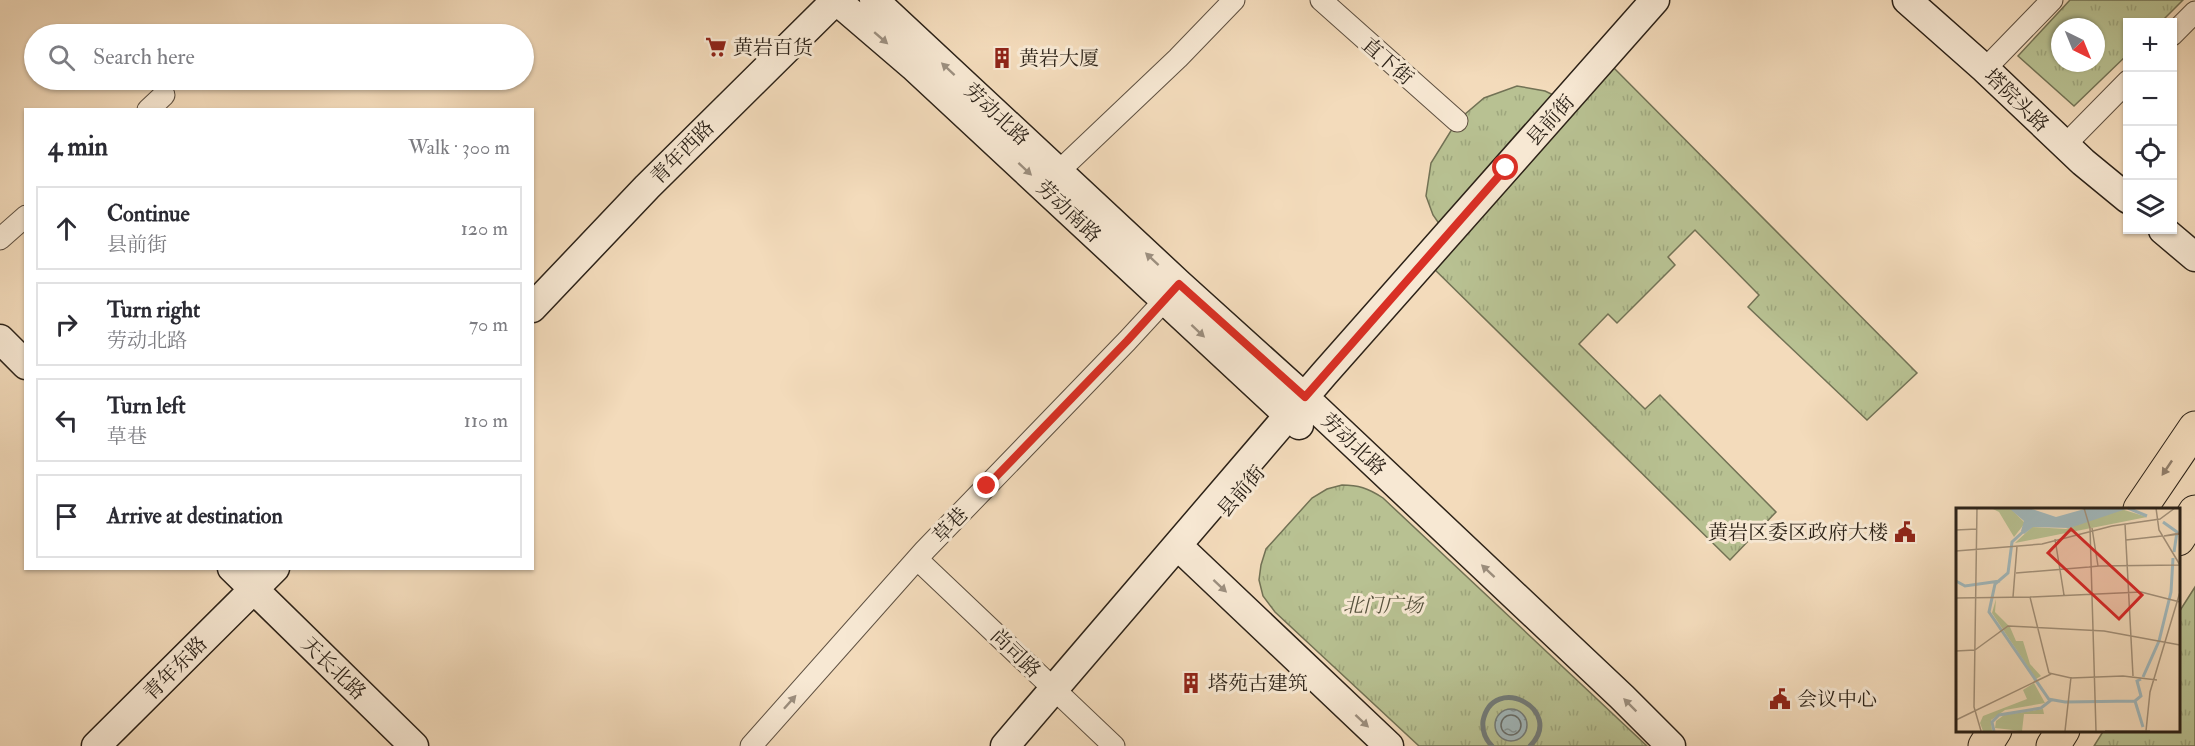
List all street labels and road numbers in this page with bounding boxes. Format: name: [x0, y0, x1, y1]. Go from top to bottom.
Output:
street label: 直下街: [1357, 32, 1419, 90]
street label: 塔院头路: [1979, 64, 2054, 137]
street label: 劳动北路: [959, 78, 1034, 151]
street label: 县前街: [1521, 90, 1580, 151]
street label: 青年西路: [645, 115, 719, 189]
street label: 劳动南路: [1031, 175, 1106, 248]
street label: 劳动北路: [1316, 408, 1391, 481]
street label: 县前街: [1212, 460, 1270, 522]
street label: 草巷: [927, 502, 973, 548]
street label: 尚司路: [985, 624, 1046, 683]
street label: 青年东路: [138, 631, 212, 705]
street label: 天长北路: [296, 632, 371, 705]

